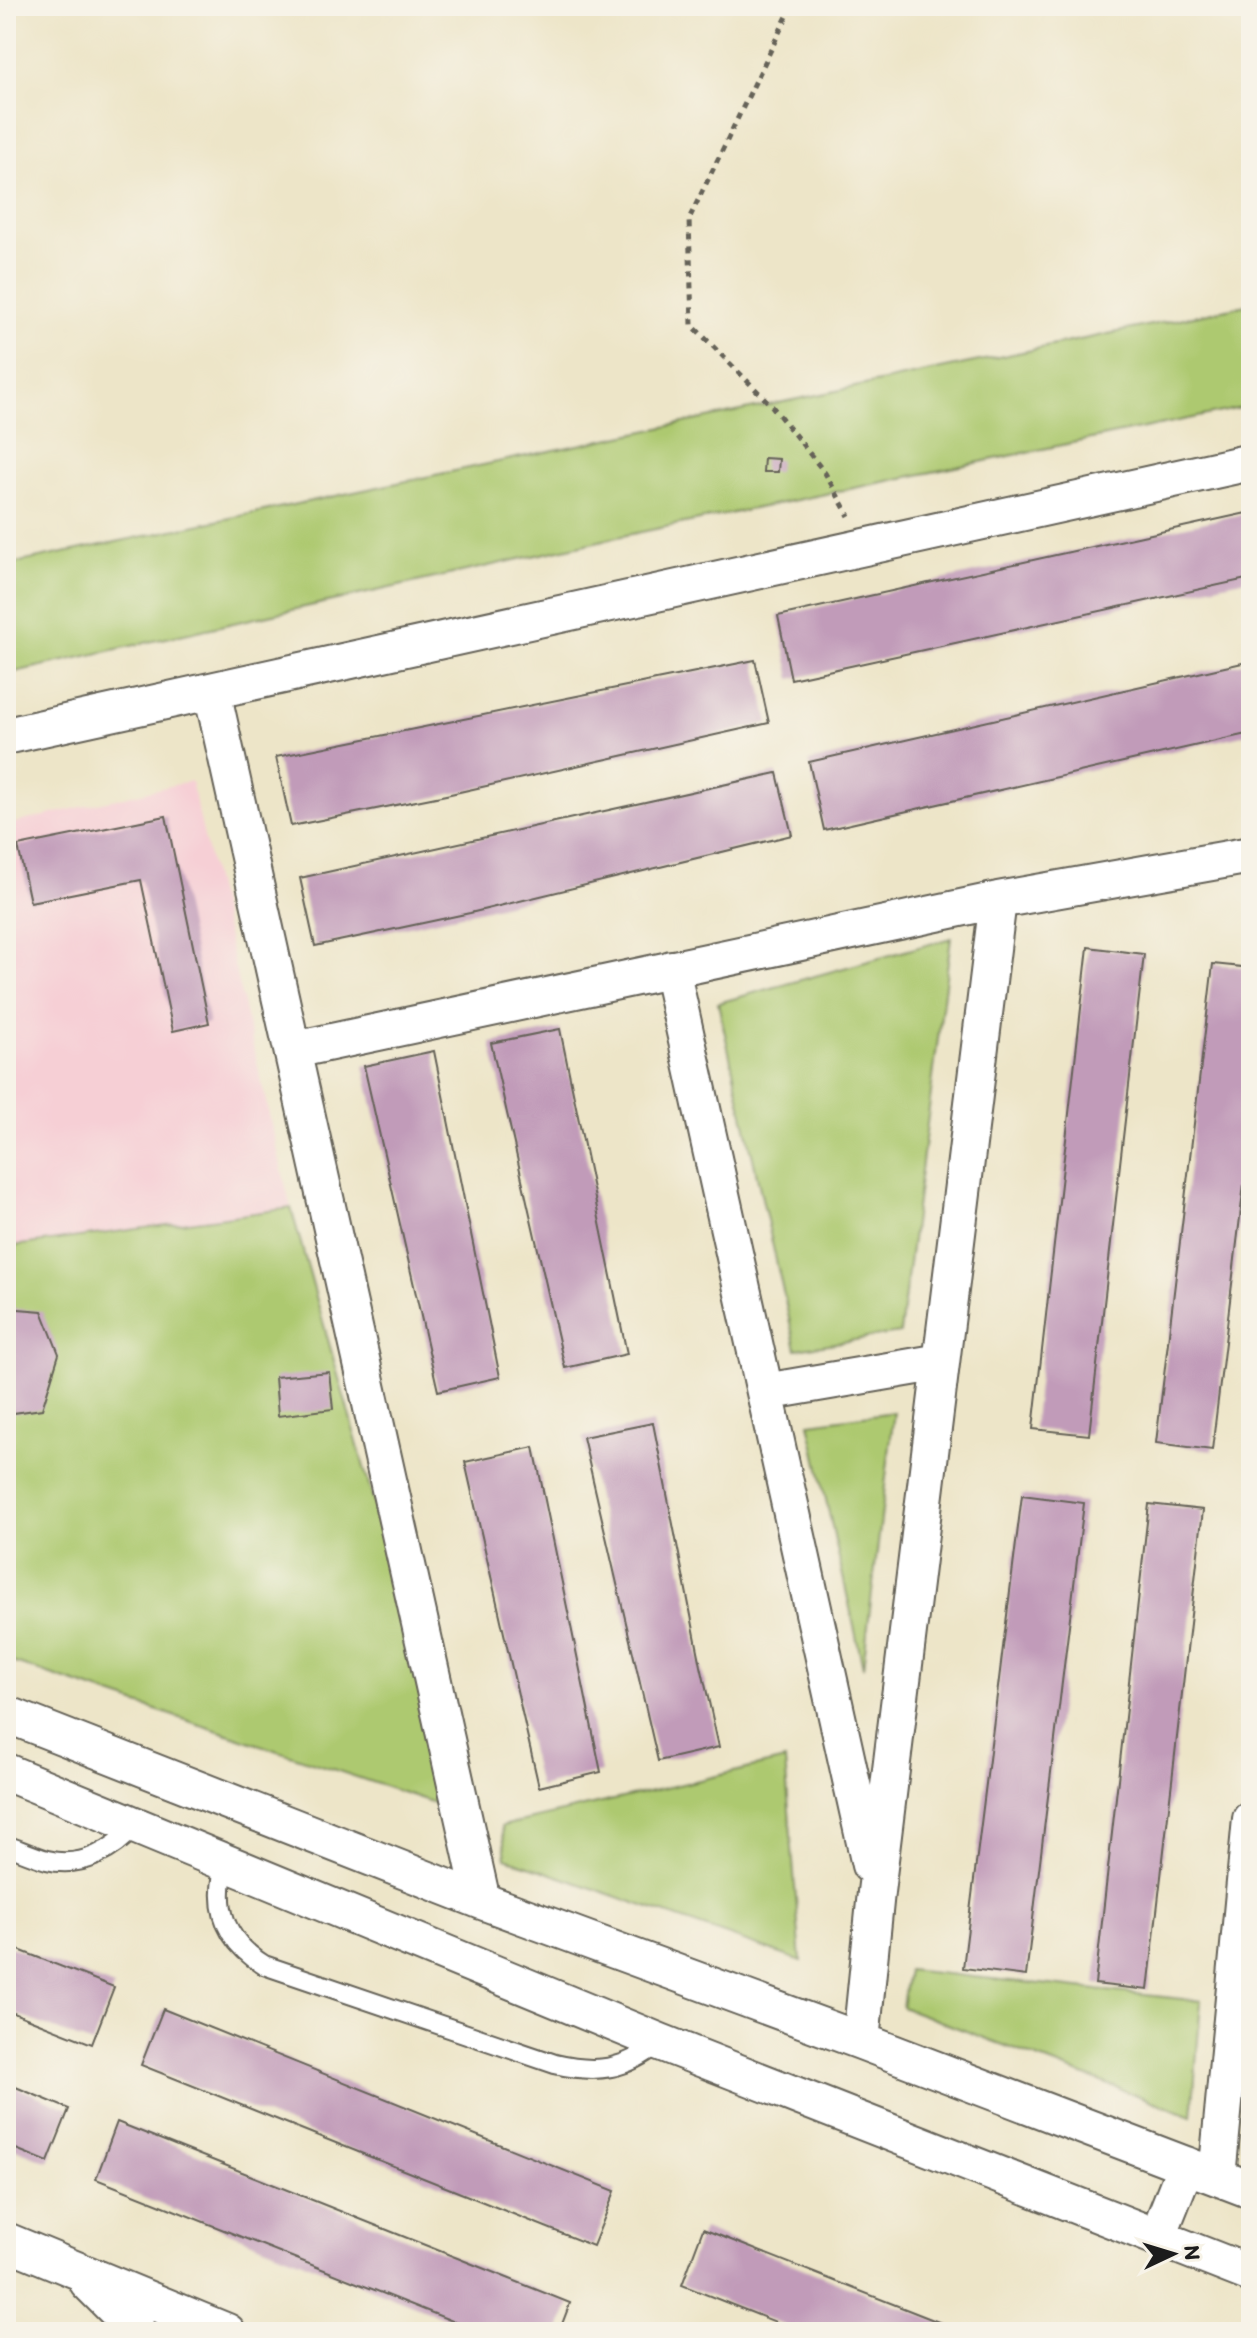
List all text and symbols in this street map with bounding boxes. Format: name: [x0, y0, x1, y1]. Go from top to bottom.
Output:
north arrow: [1133, 2214, 1213, 2294]
text: N: [1178, 2244, 1206, 2261]

